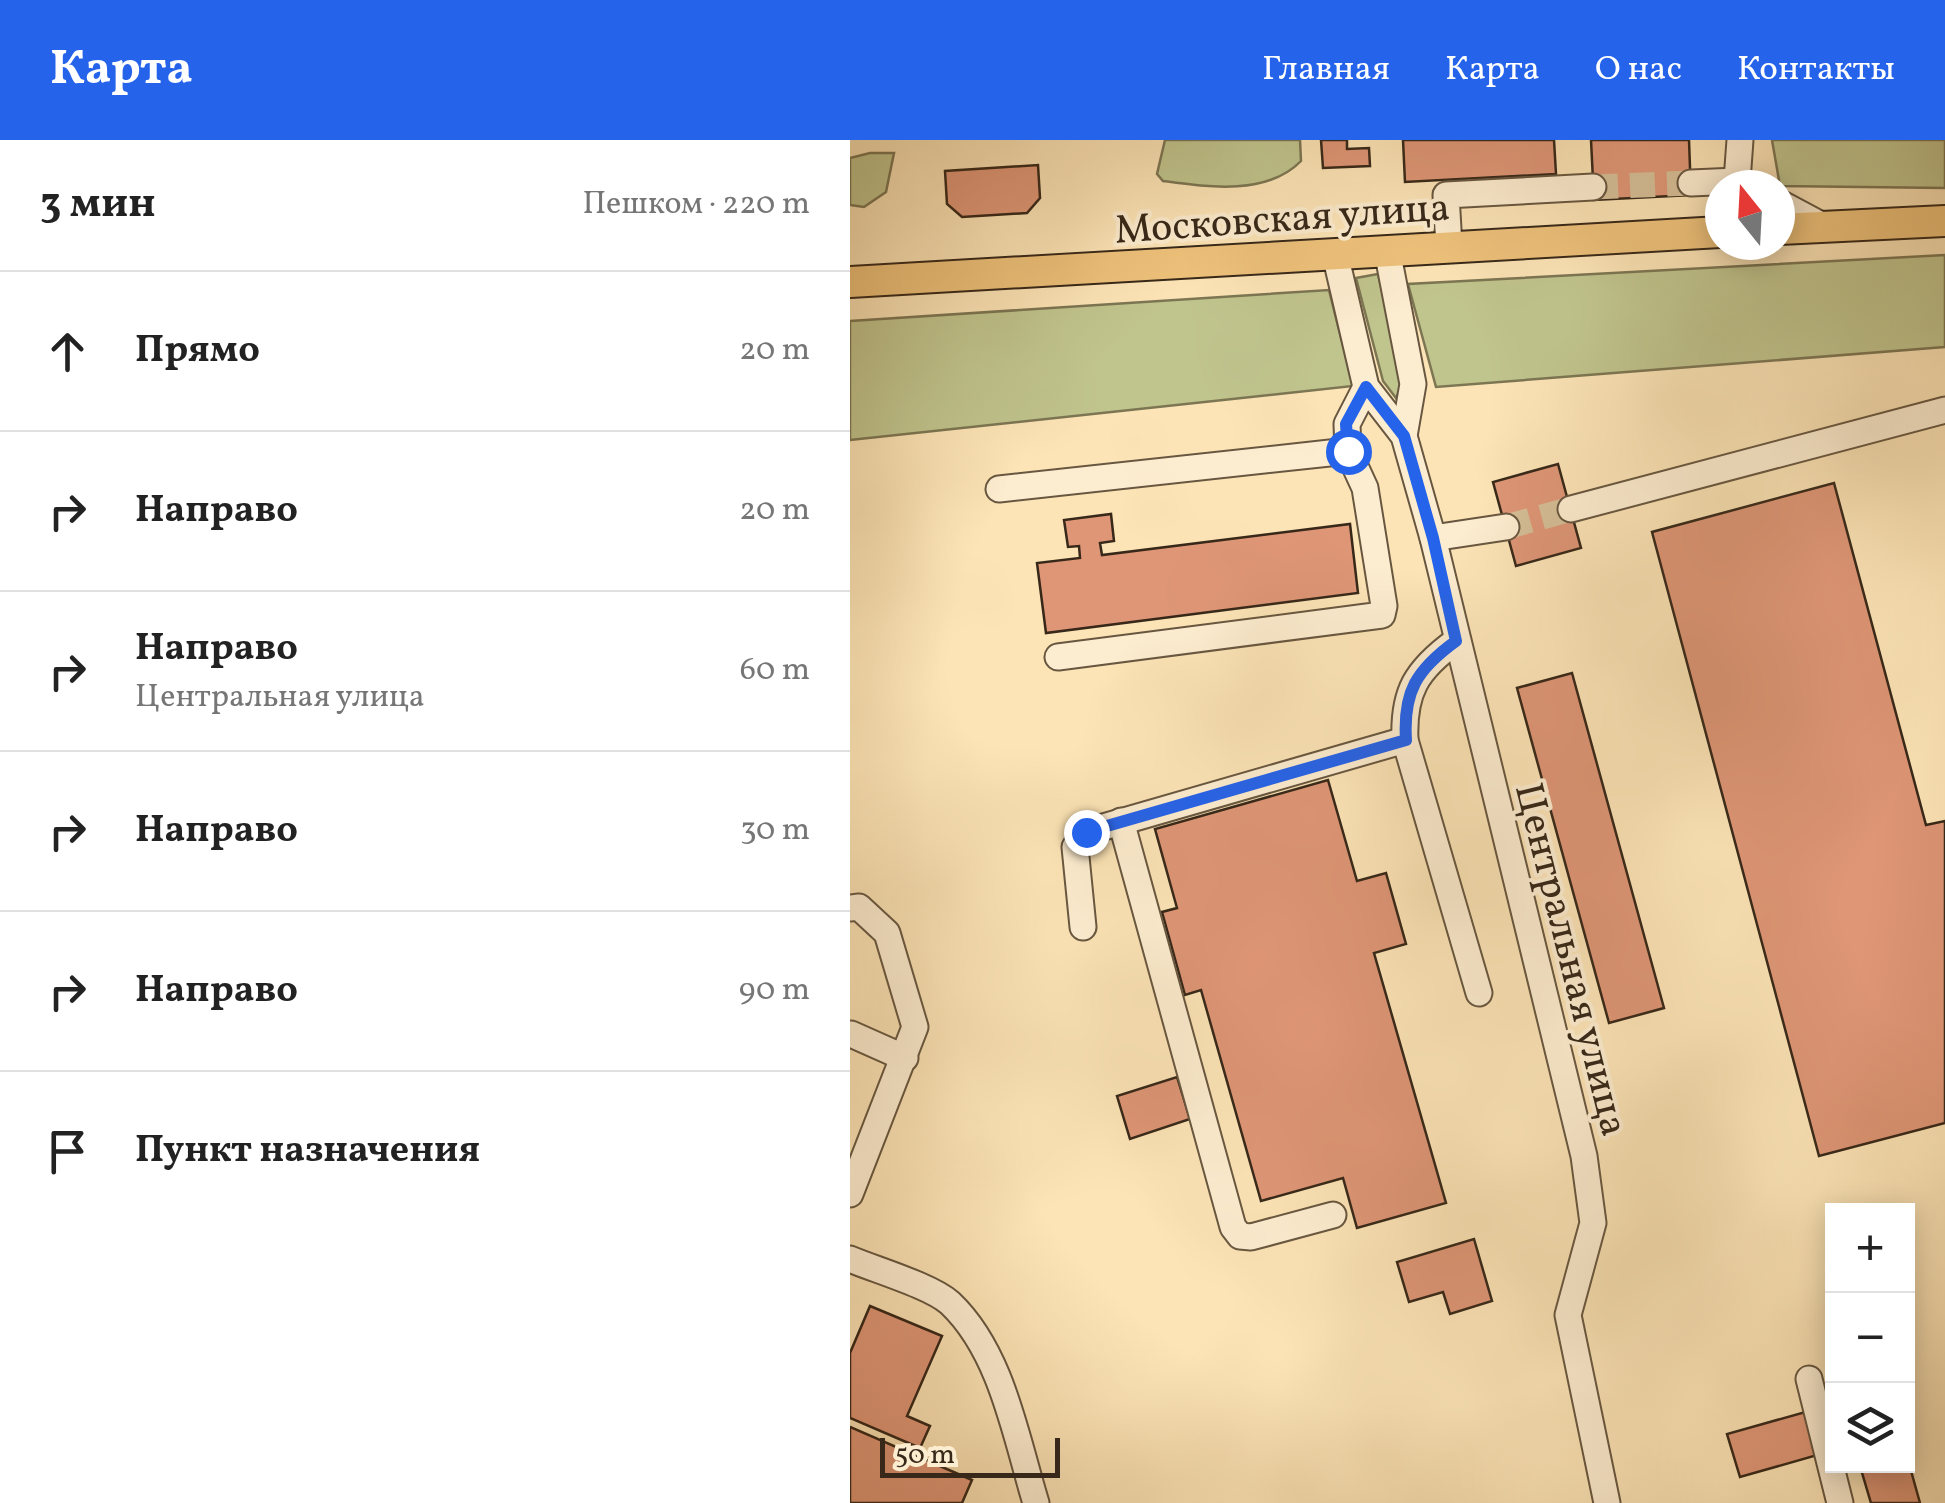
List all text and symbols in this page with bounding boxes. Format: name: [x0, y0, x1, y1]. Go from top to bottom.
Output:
text: Карта: [50, 37, 193, 104]
text: Главная: [1262, 46, 1390, 94]
text: Карта: [1445, 46, 1540, 94]
text: О нас: [1595, 46, 1682, 94]
text: Контакты: [1737, 46, 1895, 94]
north arrow: [1705, 170, 1795, 260]
text: 3 мин: [40, 176, 156, 235]
street label: Московская улица: [1113, 181, 1452, 261]
text: Пешком · 220 m: [582, 183, 810, 227]
icon: ahead: [40, 324, 95, 379]
text: Прямо: [135, 325, 260, 378]
text: 20 m: [739, 329, 810, 373]
route start: [1326, 429, 1372, 475]
icon: right: [40, 484, 95, 539]
text: Направо: [135, 485, 298, 538]
text: 20 m: [739, 489, 810, 533]
text: Направо: [135, 623, 298, 676]
icon: right: [40, 644, 95, 699]
text: 60 m: [740, 649, 810, 693]
text: Центральная улица: [135, 676, 425, 720]
street label: Центральная улица: [1498, 778, 1640, 1142]
icon: right: [40, 804, 95, 859]
text: Направо: [135, 805, 298, 858]
text: 30 m: [740, 809, 810, 853]
route end: [1064, 810, 1110, 856]
icon: right: [40, 964, 95, 1019]
text: Направо: [135, 965, 298, 1018]
text: 90 m: [739, 969, 810, 1013]
icon: arrive: [40, 1124, 95, 1179]
text: Пункт назначения: [135, 1125, 480, 1178]
map controls: [1825, 1203, 1915, 1473]
button: +: [1825, 1203, 1915, 1293]
button: −: [1825, 1293, 1915, 1383]
button: layers: [1825, 1383, 1915, 1473]
scale bar: [880, 1433, 1060, 1478]
text: 50 m: [895, 1436, 955, 1475]

